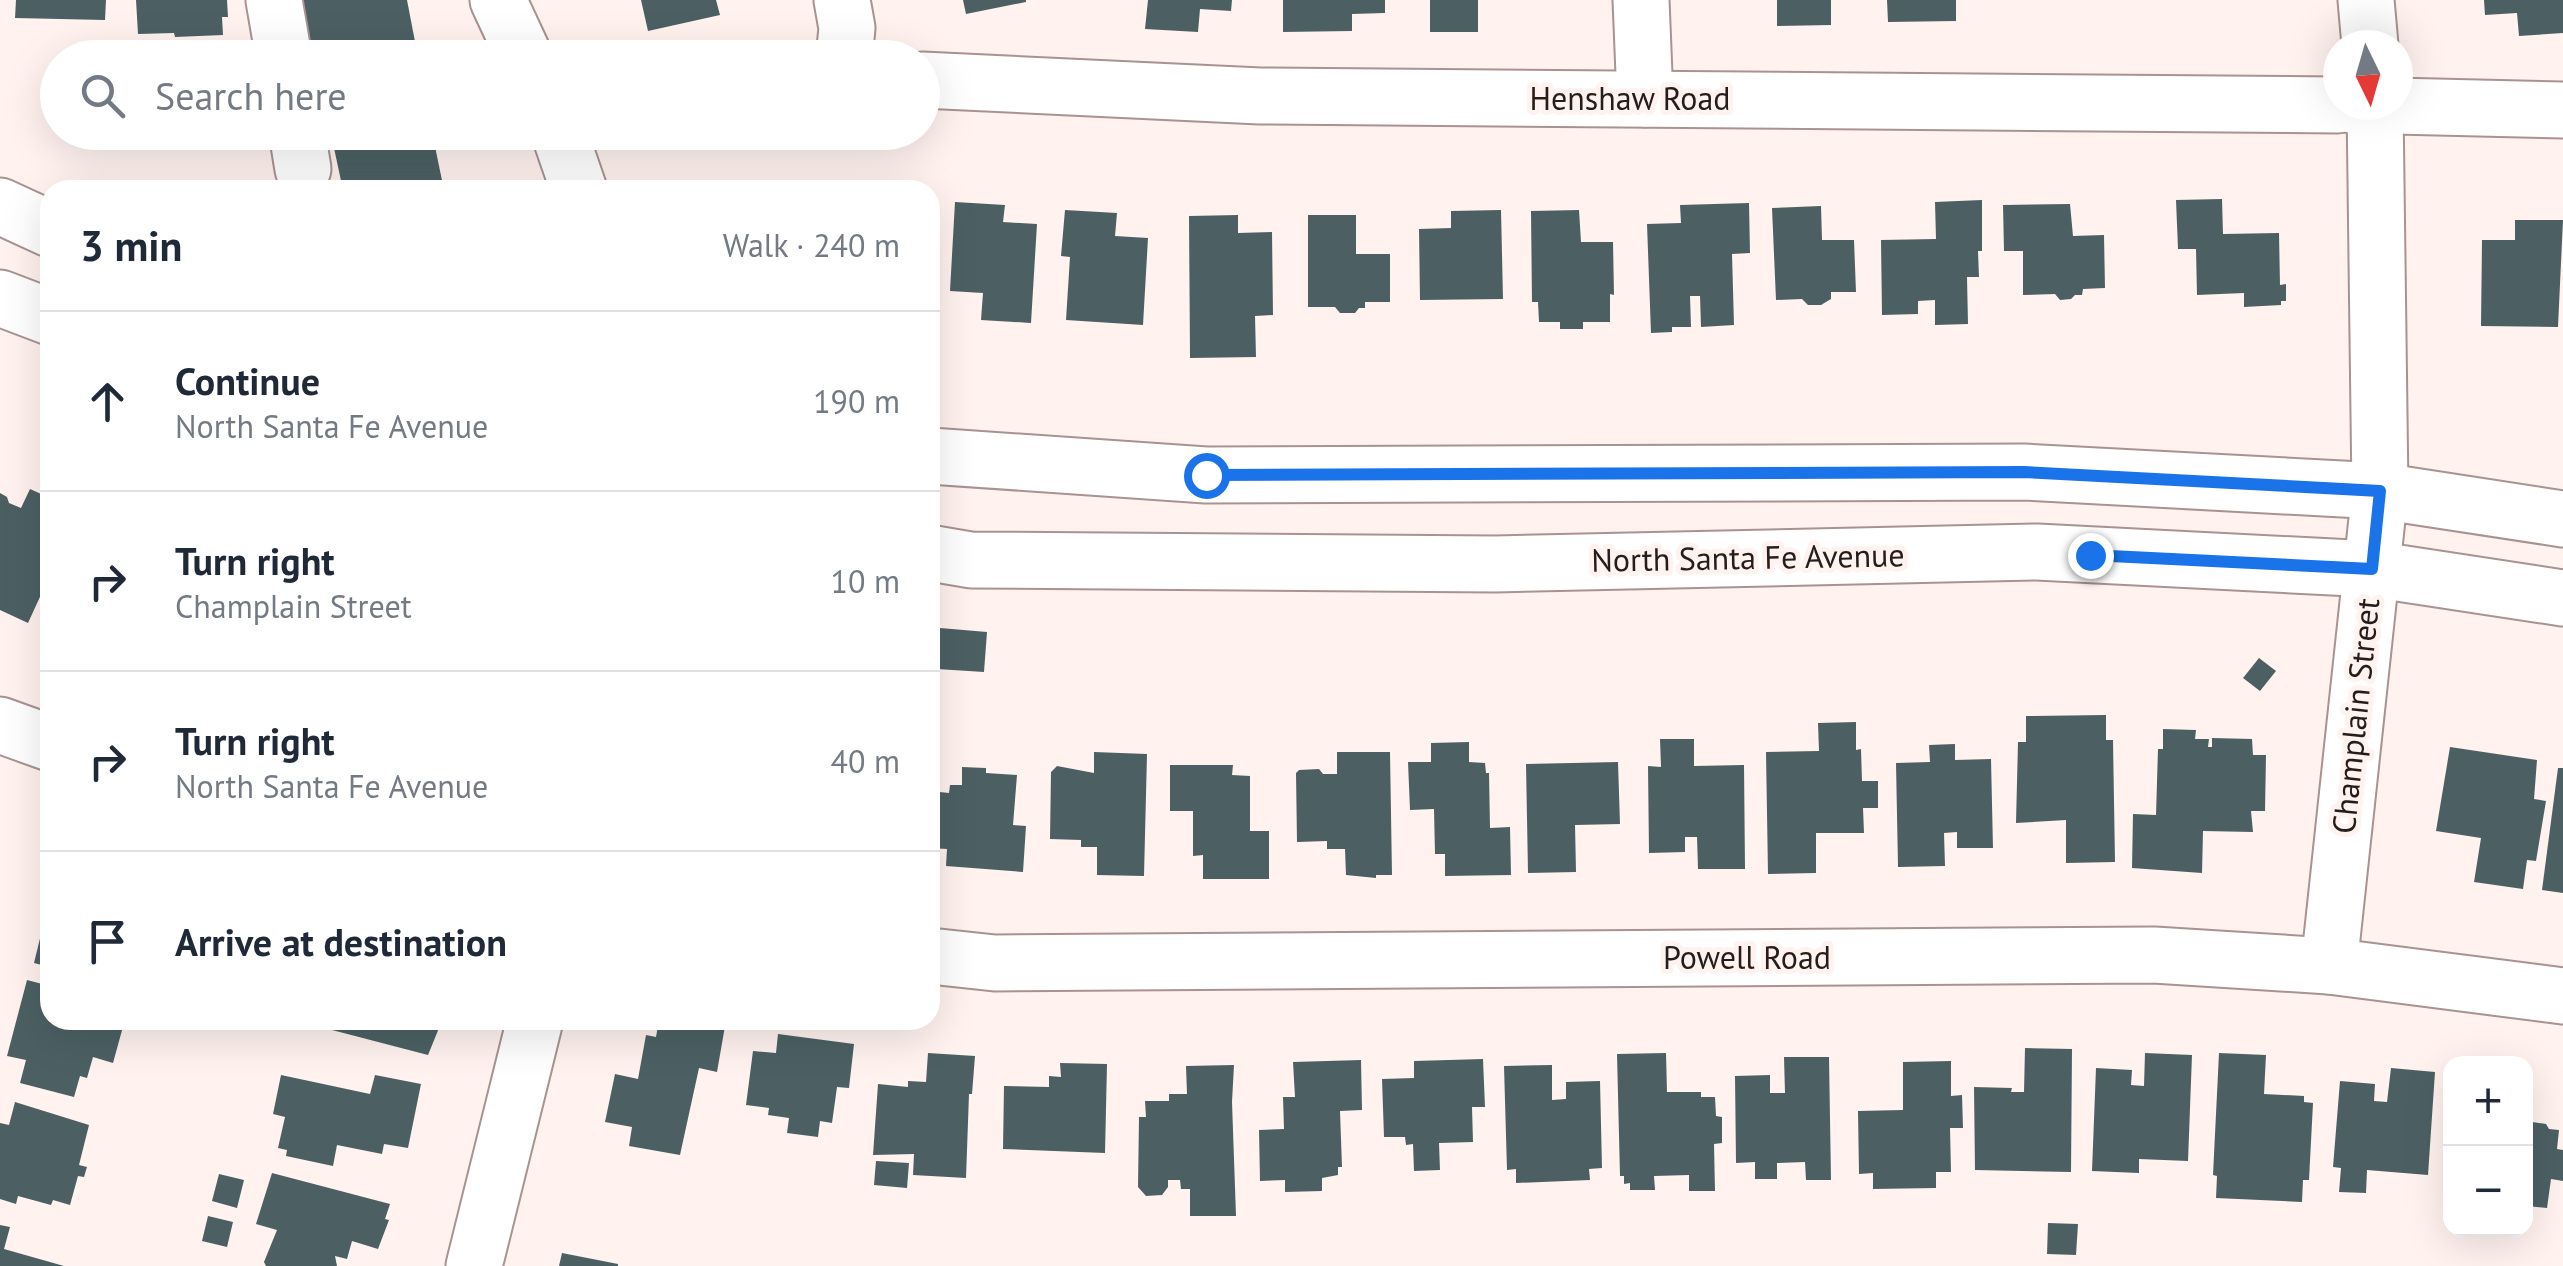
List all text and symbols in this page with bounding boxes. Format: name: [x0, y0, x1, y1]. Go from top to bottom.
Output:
north arrow: [2323, 30, 2413, 120]
search box: [40, 40, 940, 150]
icon: search: [75, 68, 130, 123]
text: Search here: [155, 71, 347, 120]
street label: Henshaw Road: [1529, 77, 1731, 119]
text: 3 min: [80, 218, 182, 273]
text: Walk · 240 m: [723, 224, 900, 266]
text: Continue: [175, 356, 320, 405]
icon: ahead: [80, 374, 135, 429]
text: 190 m: [813, 380, 900, 422]
text: North Santa Fe Avenue: [175, 405, 488, 447]
route start: [1184, 453, 1230, 499]
street label: North Santa Fe Avenue: [1591, 533, 1905, 581]
route end: [2068, 533, 2114, 579]
text: Turn right: [175, 536, 335, 585]
icon: right: [80, 554, 135, 609]
text: 10 m: [831, 560, 900, 602]
text: Champlain Street: [175, 585, 412, 627]
street label: Champlain Street: [2322, 596, 2388, 836]
text: Turn right: [175, 716, 335, 765]
icon: right: [80, 734, 135, 789]
text: 40 m: [831, 740, 900, 782]
text: North Santa Fe Avenue: [175, 765, 488, 807]
icon: arrive: [80, 914, 135, 969]
text: Arrive at destination: [175, 917, 507, 966]
street label: Powell Road: [1663, 936, 1831, 978]
map controls: [2443, 1056, 2533, 1236]
button: +: [2443, 1056, 2533, 1146]
button: −: [2443, 1146, 2533, 1236]

